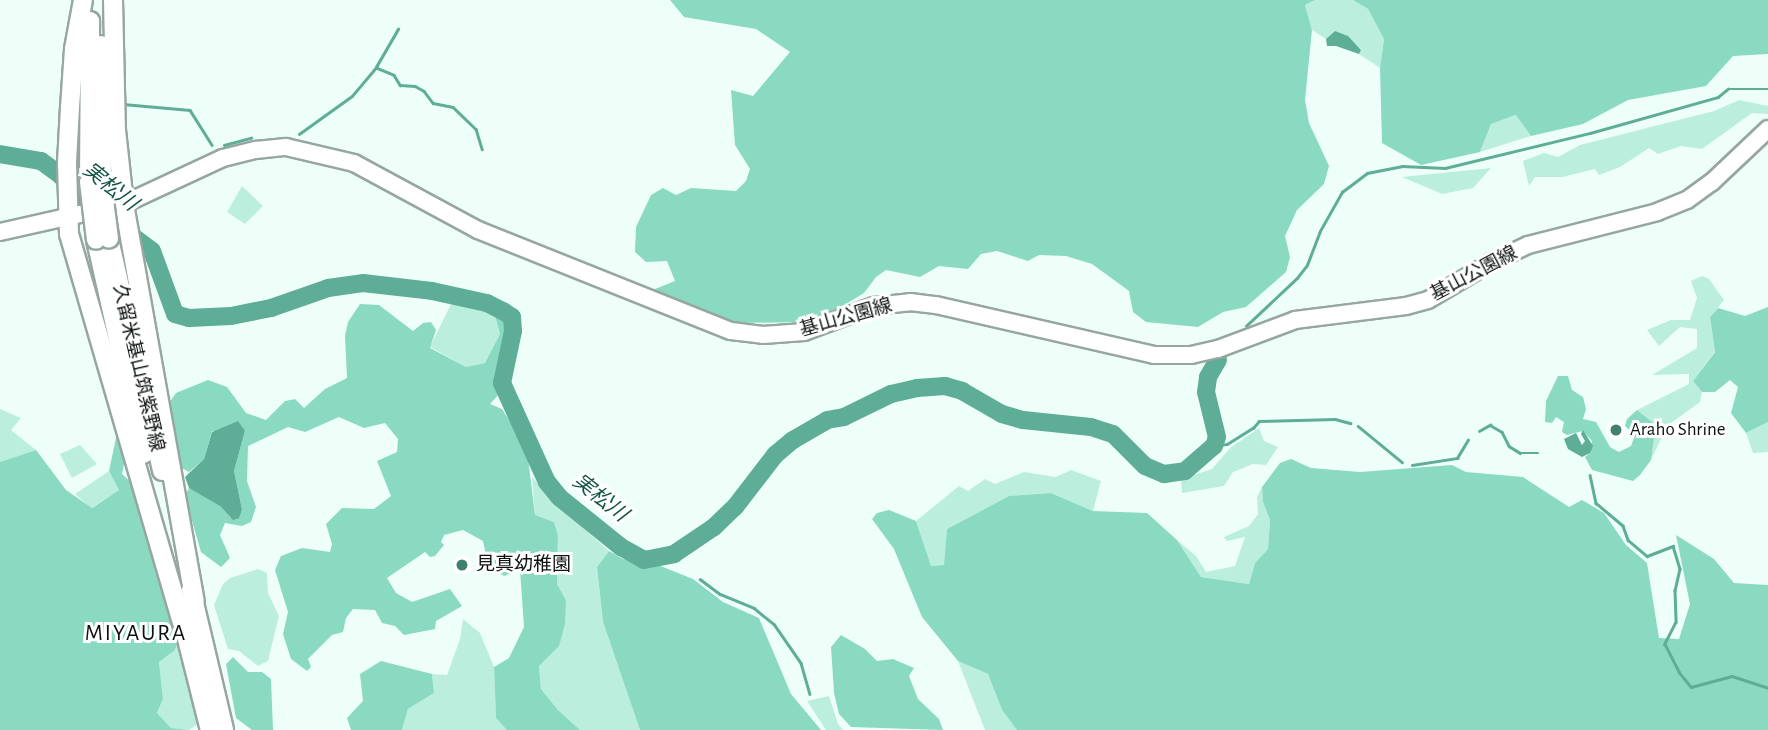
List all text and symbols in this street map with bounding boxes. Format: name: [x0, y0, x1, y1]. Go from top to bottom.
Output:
water label: 実松川: [78, 157, 142, 217]
street label: 基山公園線: [1427, 242, 1521, 306]
street label: 久留米基山筑紫野線: [108, 282, 168, 454]
street label: 基山公園線: [797, 294, 895, 342]
place label: Araho Shrine: [1630, 419, 1726, 441]
marker: Araho Shrine: [1608, 422, 1624, 438]
water label: 実松川: [567, 469, 633, 527]
place label: 見真幼稚園: [476, 554, 571, 576]
marker: 見真幼稚園: [454, 557, 470, 573]
district label: MIYAURA: [86, 620, 186, 648]

